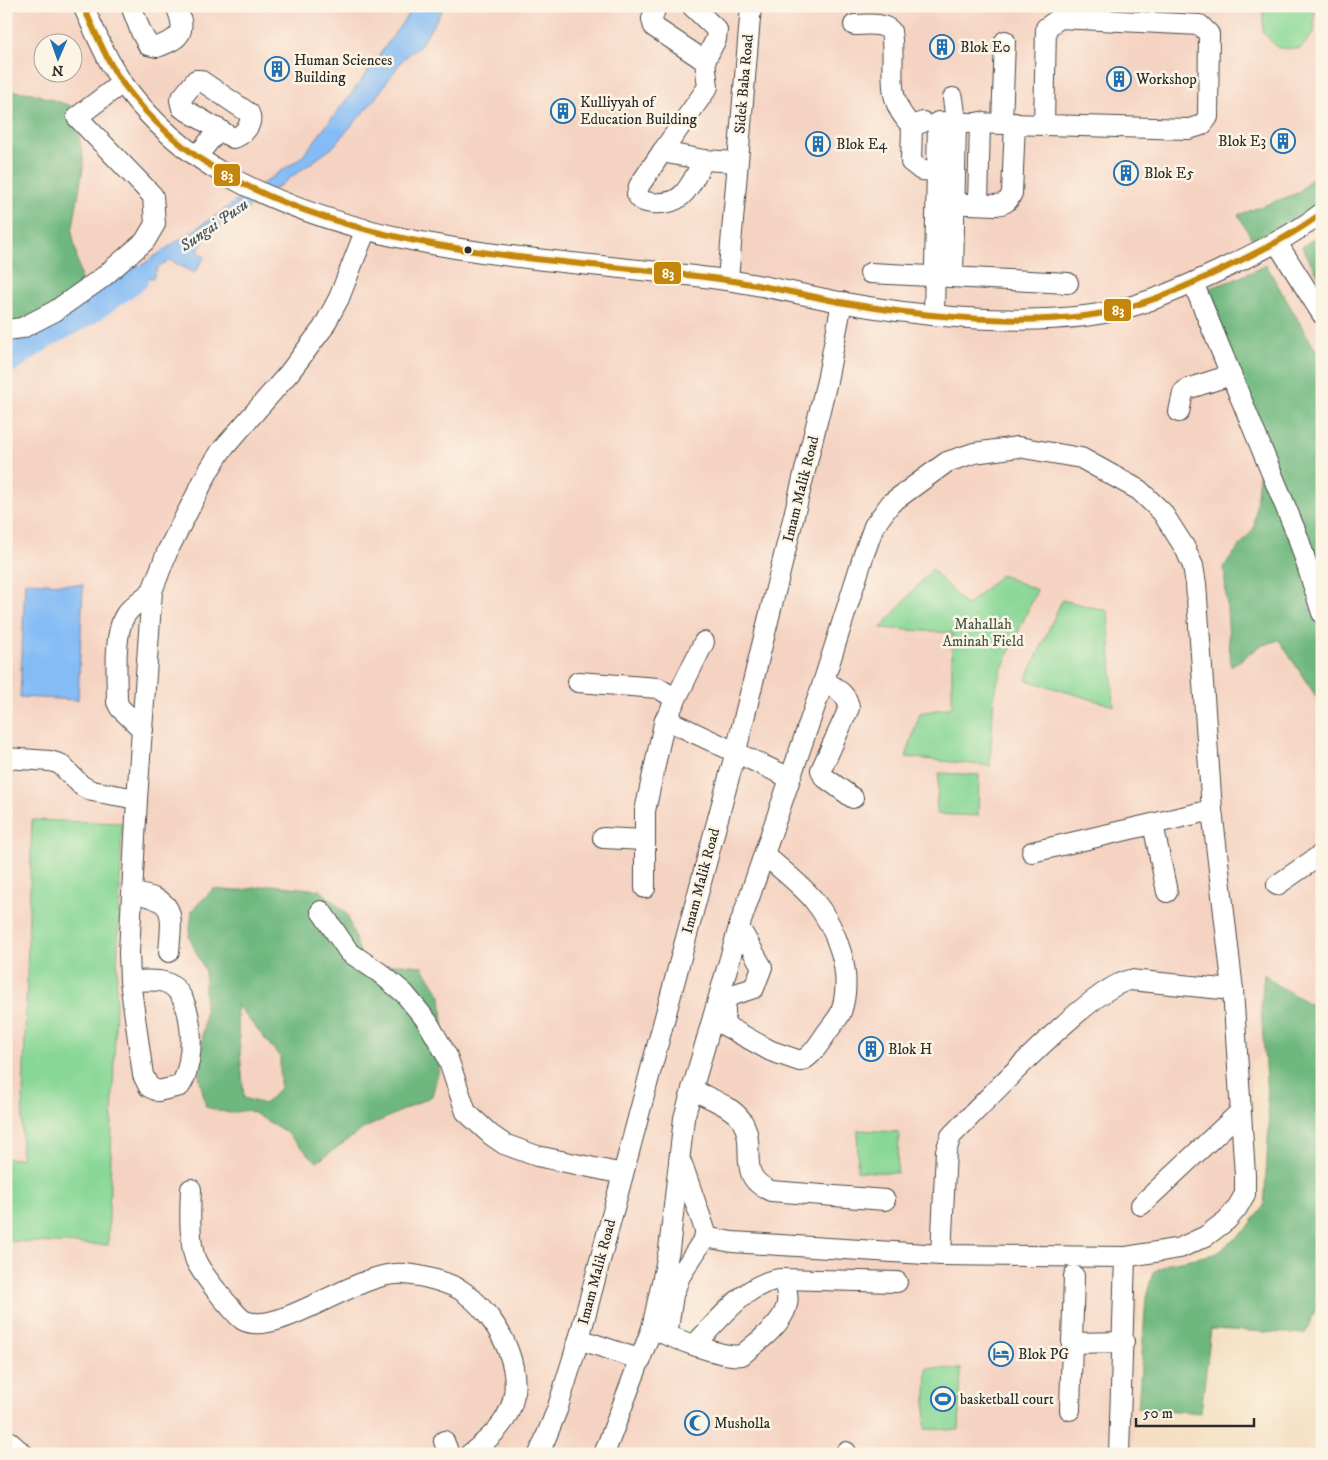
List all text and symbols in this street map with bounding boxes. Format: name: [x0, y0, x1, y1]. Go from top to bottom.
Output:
north arrow: [32, 32, 82, 82]
street label: Sidek Baba Road: [730, 33, 758, 134]
building icon: Blok E0: [929, 34, 955, 60]
place label: Blok E0: [960, 38, 1010, 57]
place label: Human Sciences Building: [294, 51, 392, 87]
building icon: Human Sciences Building: [264, 56, 290, 82]
text: N: [51, 61, 64, 79]
building icon: Workshop: [1106, 66, 1132, 92]
place label: Workshop: [1135, 70, 1197, 89]
place label: Kulliyyah of Education Building: [580, 93, 697, 129]
building icon: Kulliyyah of Education Building: [550, 98, 576, 124]
building icon: Blok E3: [1270, 128, 1296, 154]
building icon: Blok E4: [805, 131, 831, 157]
place label: Blok E3: [1218, 132, 1266, 151]
place label: Blok E4: [836, 135, 887, 154]
building icon: Blok E5: [1113, 160, 1139, 186]
line badge: 83: [213, 163, 241, 187]
place label: Blok E5: [1144, 164, 1194, 183]
text: 83: [221, 167, 233, 185]
water label: Sungai Pusu: [175, 194, 252, 256]
unlabelled marker: [463, 245, 473, 255]
line badge: 83: [653, 261, 682, 285]
text: 83: [662, 265, 674, 283]
line badge: 83: [1103, 298, 1132, 322]
text: 83: [1112, 302, 1124, 320]
street label: Imam Malik Road: [779, 434, 823, 544]
park label: Mahallah Aminah Field: [942, 615, 1024, 651]
street label: Imam Malik Road: [678, 826, 724, 936]
building icon: Blok H: [858, 1036, 884, 1062]
place label: Blok H: [888, 1040, 932, 1059]
street label: Imam Malik Road: [574, 1217, 620, 1327]
hotel icon: Blok PG: [988, 1341, 1014, 1367]
place label: Blok PG: [1018, 1345, 1069, 1364]
sports icon: basketball court: [930, 1386, 956, 1412]
place label: basketball court: [960, 1390, 1054, 1409]
scale bar: [1136, 1395, 1253, 1427]
text: 50 m: [1143, 1404, 1173, 1423]
mosque icon: Musholla: [684, 1410, 710, 1436]
place label: Musholla: [714, 1414, 771, 1433]

